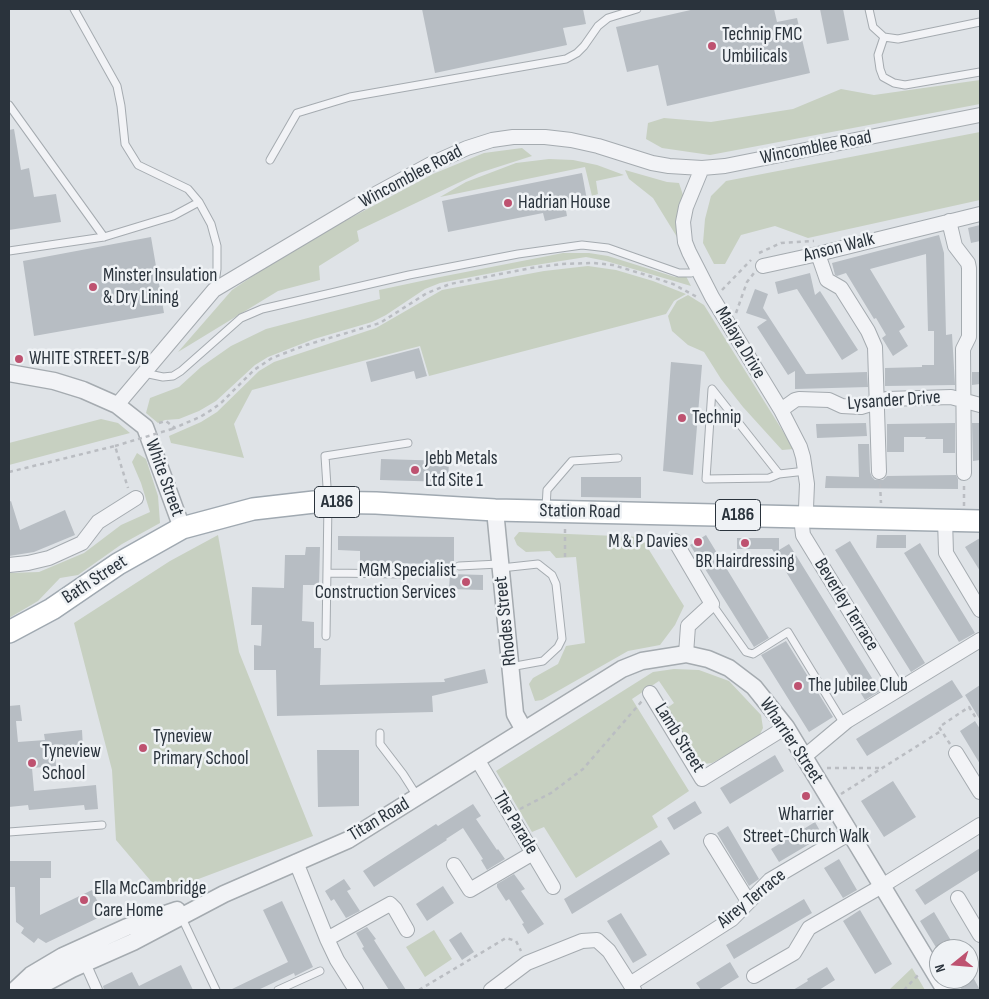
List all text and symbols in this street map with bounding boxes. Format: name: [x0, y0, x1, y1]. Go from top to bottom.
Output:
place label: Technip FMC Umbilicals: [722, 24, 802, 68]
marker: Technip FMC Umbilicals: [706, 40, 718, 52]
street label: Wincomblee Road: [758, 126, 874, 170]
street label: Wincomblee Road: [356, 140, 466, 214]
place label: Hadrian House: [518, 192, 610, 214]
marker: Hadrian House: [502, 197, 514, 209]
street label: Anson Walk: [801, 228, 877, 268]
place label: Minster Insulation & Dry Lining: [103, 265, 217, 309]
marker: Minster Insulation & Dry Lining: [87, 281, 99, 293]
street label: Malaya Drive: [710, 303, 770, 383]
place label: WHITE STREET-S/B: [29, 348, 149, 370]
marker: WHITE STREET-S/B: [13, 353, 25, 365]
street label: Lysander Drive: [847, 386, 941, 416]
place label: Technip: [692, 407, 741, 429]
marker: Technip: [676, 412, 688, 424]
street label: White Street: [140, 436, 188, 520]
place label: Jebb Metals Ltd Site 1: [425, 448, 498, 492]
marker: Jebb Metals Ltd Site 1: [409, 464, 421, 476]
road number: A186: [314, 487, 360, 518]
street label: Station Road: [539, 500, 621, 524]
road number: A186: [716, 500, 760, 530]
place label: M & P Davies: [608, 531, 688, 553]
marker: M & P Davies: [692, 536, 704, 548]
marker: BR Hairdressing: [739, 537, 751, 549]
street label: Bath Street: [58, 551, 132, 609]
place label: BR Hairdressing: [695, 551, 795, 573]
street label: Beverley Terrace: [809, 555, 883, 655]
place label: MGM Specialist Construction Services: [315, 560, 456, 604]
street label: Rhodes Street: [490, 575, 522, 667]
marker: MGM Specialist Construction Services: [460, 576, 472, 588]
place label: The Jubilee Club: [808, 675, 908, 697]
marker: The Jubilee Club: [792, 680, 804, 692]
street label: Wharrier Street: [754, 694, 828, 788]
street label: Lamb Street: [649, 699, 709, 777]
place label: Tyneview Primary School: [153, 726, 249, 770]
place label: Tyneview School: [42, 741, 101, 785]
marker: Tyneview Primary School: [137, 742, 149, 754]
marker: Tyneview School: [26, 757, 38, 769]
street label: The Parade: [487, 787, 543, 859]
marker: Wharrier Street-Church Walk: [800, 790, 812, 802]
street label: Titan Road: [344, 793, 414, 847]
place label: Wharrier Street-Church Walk: [743, 804, 869, 848]
street label: Airey Terrace: [713, 864, 791, 934]
place label: Ella McCambridge Care Home: [94, 878, 206, 922]
marker: Ella McCambridge Care Home: [78, 894, 90, 906]
north arrow: [929, 939, 979, 989]
text: N: [931, 962, 949, 974]

